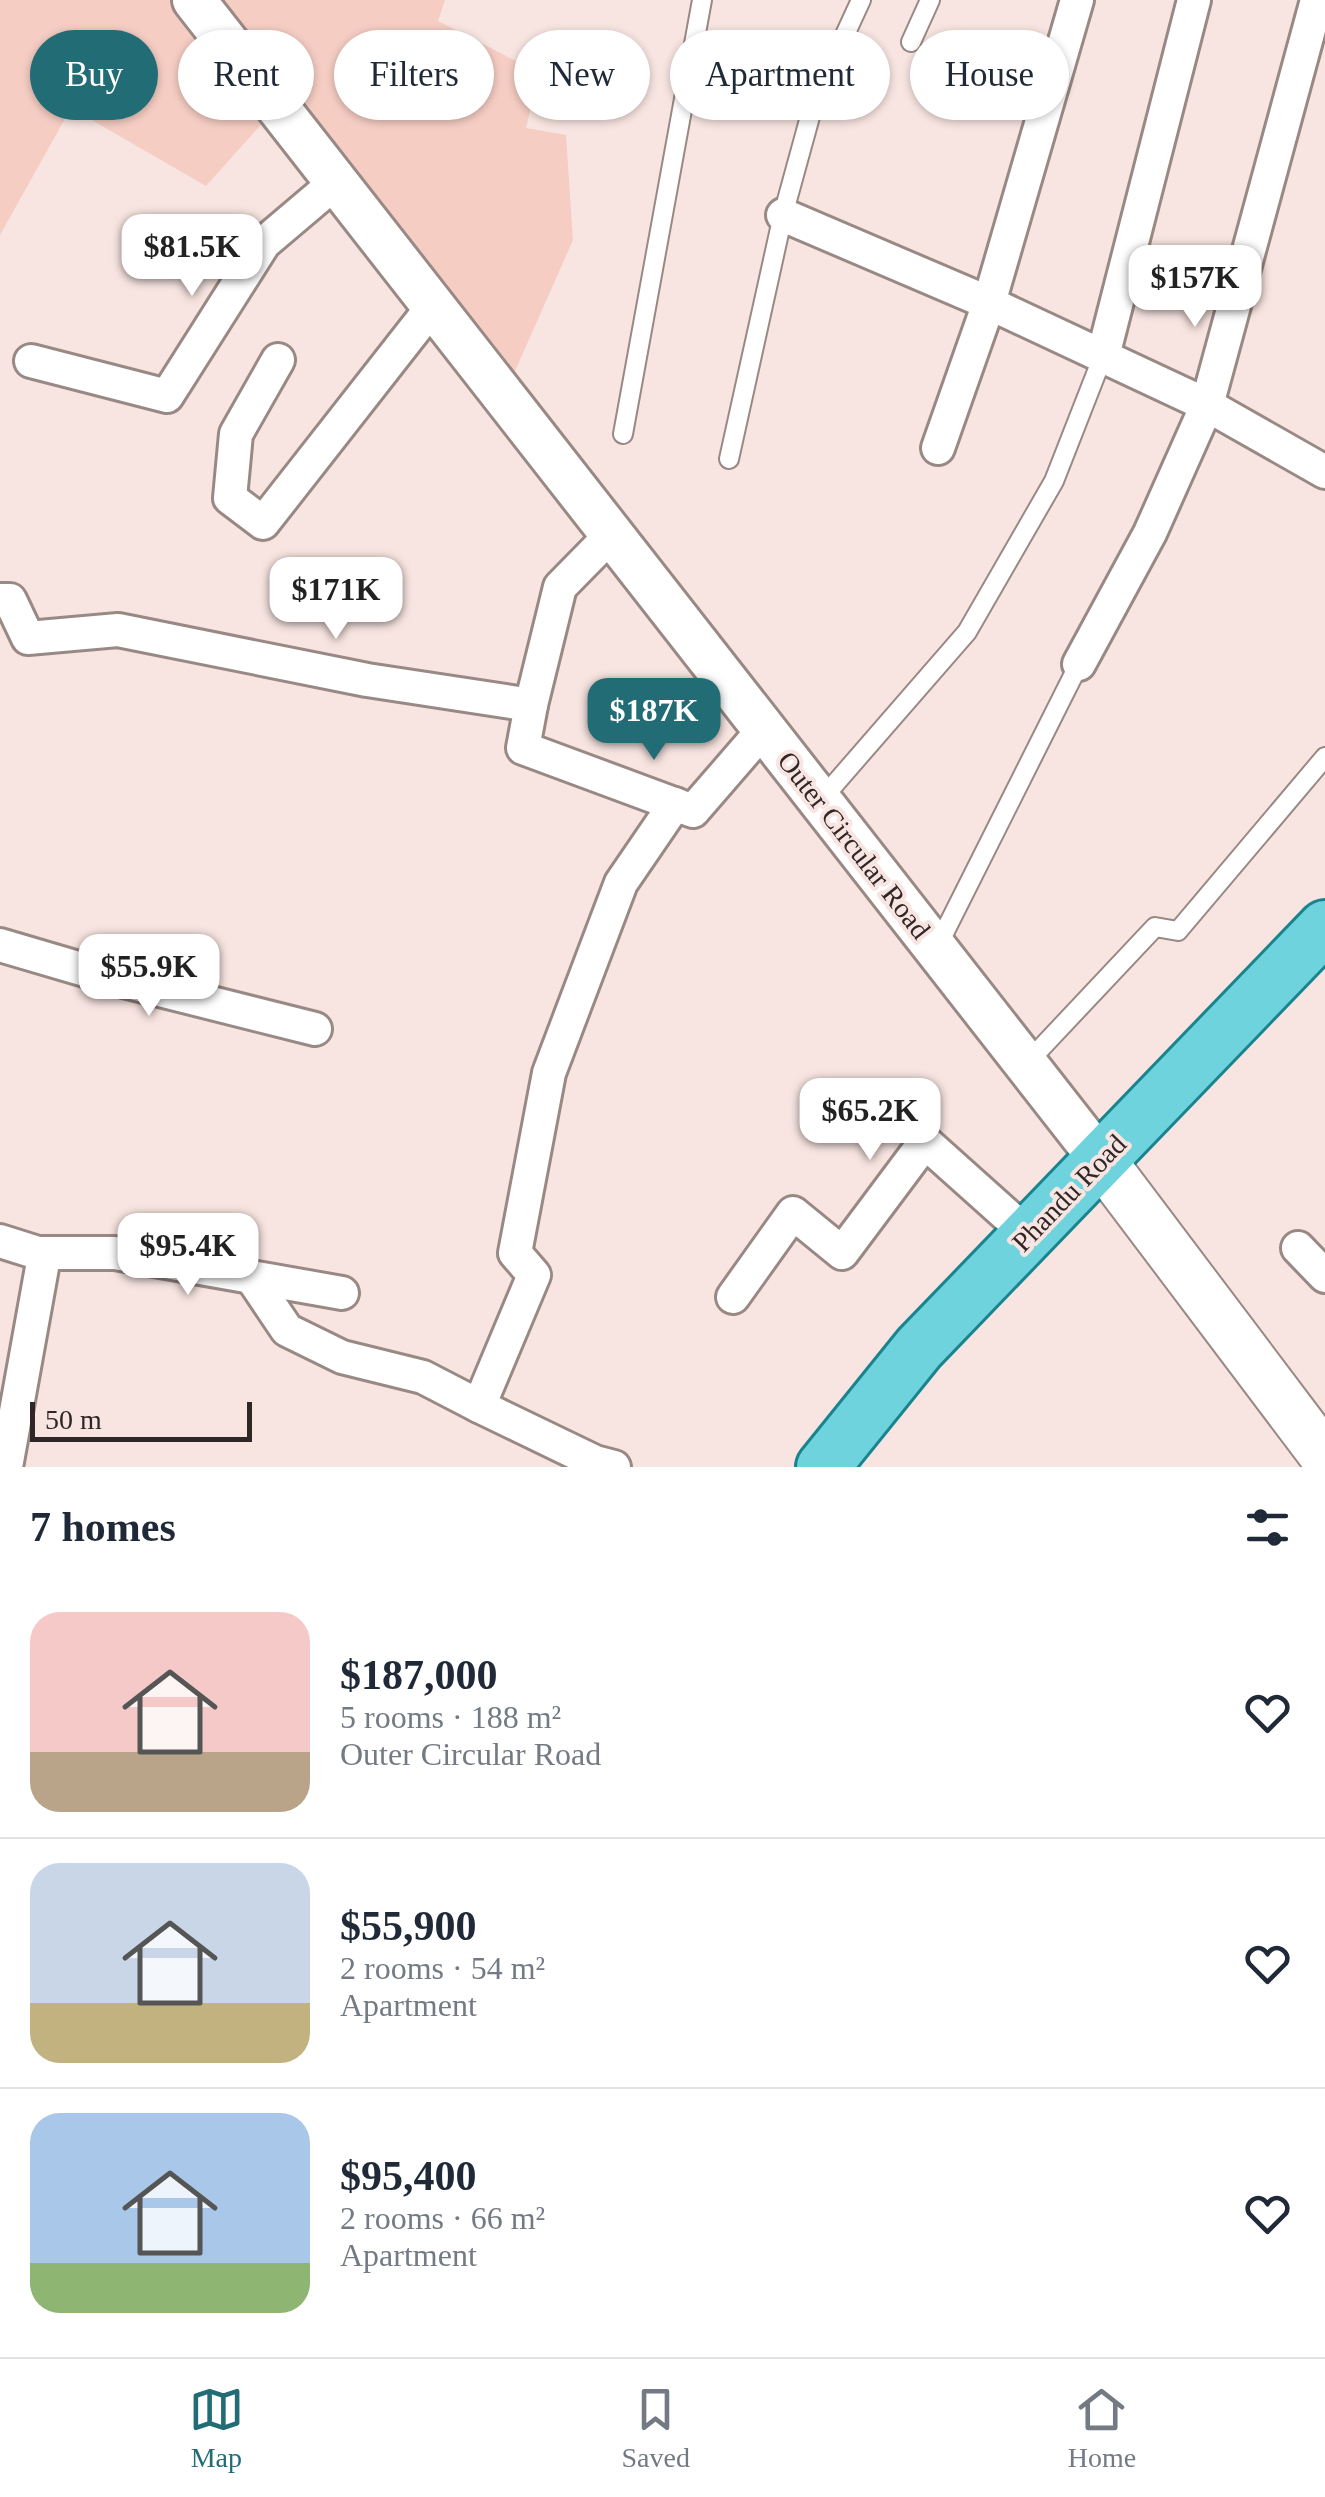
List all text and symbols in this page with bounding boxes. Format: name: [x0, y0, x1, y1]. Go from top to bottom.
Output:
chip: Buy: [30, 30, 158, 120]
chip: Rent: [178, 30, 314, 120]
chip: Filters: [334, 30, 494, 120]
chip: New: [514, 30, 650, 120]
chip: Apartment: [670, 30, 890, 120]
chip: House: [910, 30, 1069, 120]
pin: $81.5K: [111, 214, 273, 299]
text: $81.5K: [144, 228, 240, 264]
pin: $157K: [1125, 245, 1265, 330]
text: $157K: [1151, 259, 1239, 295]
pin: $171K: [266, 557, 406, 642]
text: $171K: [292, 571, 380, 607]
pin: $187K: [584, 678, 724, 763]
text: $187K: [610, 692, 698, 728]
street label: Outer Circular Road: [771, 745, 937, 945]
pin: $55.9K: [68, 934, 230, 1019]
text: $55.9K: [101, 948, 197, 984]
pin: $65.2K: [789, 1078, 951, 1163]
text: $65.2K: [822, 1092, 918, 1128]
street label: Phandu Road: [1006, 1128, 1132, 1258]
pin: $95.4K: [107, 1213, 269, 1298]
text: $95.4K: [140, 1227, 236, 1263]
scale bar: [30, 1397, 252, 1442]
text: 50 m: [45, 1404, 102, 1435]
icon: filters: [1240, 1500, 1295, 1555]
text: 7 homes: [30, 1504, 176, 1550]
icon: home: [110, 1652, 230, 1772]
text: $187,000: [340, 1652, 498, 1698]
icon: heart: [1240, 1685, 1295, 1740]
text: 5 rooms · 188 m²: [340, 1699, 561, 1735]
text: Outer Circular Road: [340, 1736, 601, 1772]
icon: home: [110, 1903, 230, 2023]
text: $55,900: [340, 1903, 477, 1949]
icon: heart: [1240, 1936, 1295, 1991]
text: 2 rooms · 54 m²: [340, 1950, 545, 1986]
text: Apartment: [340, 1987, 477, 2023]
icon: home: [110, 2153, 230, 2273]
text: $95,400: [340, 2153, 477, 2199]
icon: heart: [1240, 2186, 1295, 2241]
text: 2 rooms · 66 m²: [340, 2200, 545, 2236]
text: Apartment: [340, 2237, 477, 2273]
tab: Map: [189, 2382, 244, 2474]
tab: Saved: [622, 2382, 690, 2474]
tab: Home: [1068, 2382, 1136, 2474]

